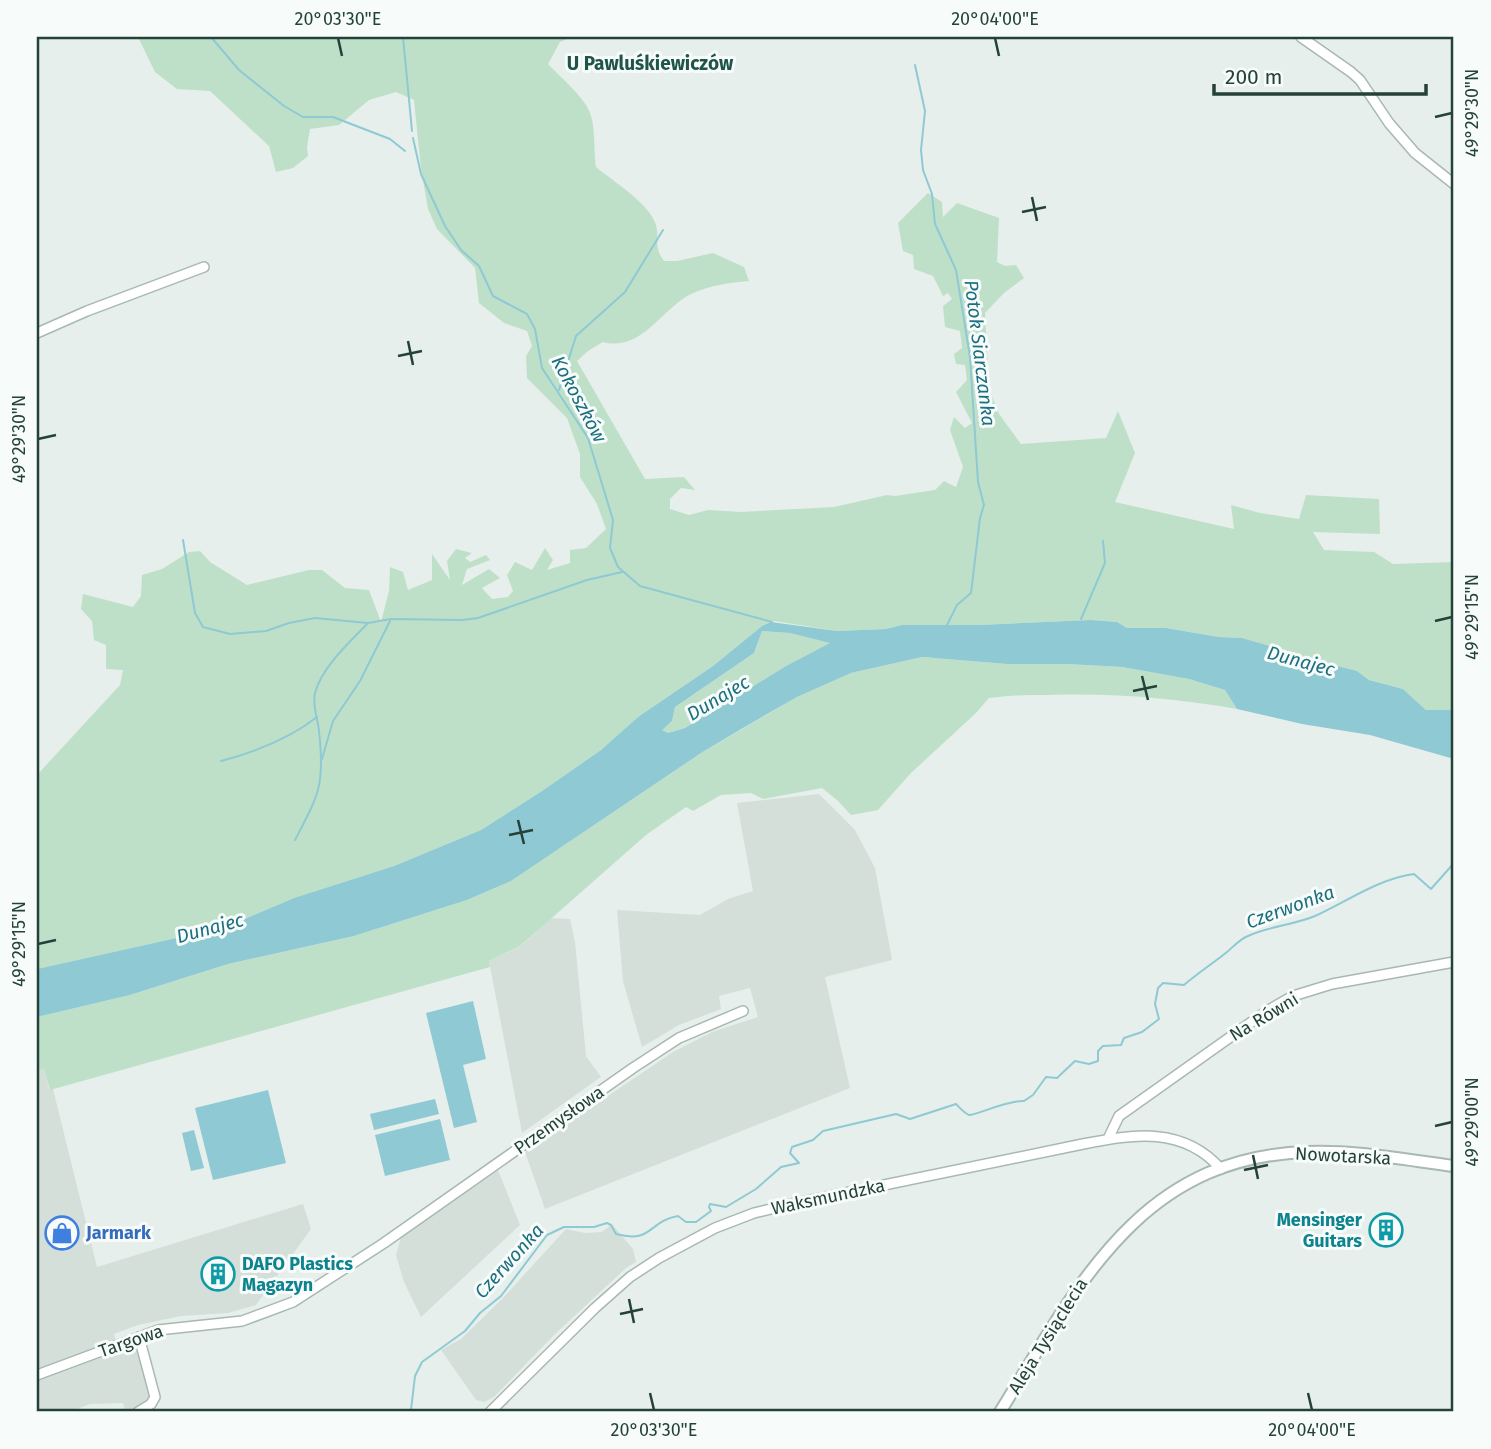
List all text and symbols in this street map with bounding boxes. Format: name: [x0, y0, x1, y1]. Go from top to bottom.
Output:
text: 20°03'30"E: [295, 8, 381, 30]
text: 20°04'00"E: [951, 8, 1039, 30]
district label: U Pawluśkiewiczów: [567, 52, 734, 75]
scale bar: [1214, 52, 1426, 96]
text: 200 m: [1225, 64, 1282, 90]
text: 49°29'30"N: [1461, 69, 1483, 157]
water label: Potok Siarczanka: [960, 279, 1000, 427]
water label: Kokoszków: [547, 352, 612, 447]
text: 49°29'30"N: [8, 395, 30, 483]
text: 49°29'15"N: [1461, 574, 1483, 660]
water label: Dunajec: [1265, 641, 1337, 681]
water label: Dunajec: [683, 670, 753, 726]
water label: Czerwonka: [1243, 880, 1337, 934]
text: 49°29'15"N: [8, 901, 30, 987]
water label: Dunajec: [174, 908, 246, 948]
street label: Na Równi: [1226, 988, 1302, 1046]
text: 49°29'00"N: [1461, 1077, 1483, 1167]
street label: Przemysłowa: [510, 1081, 608, 1159]
street label: Nowotarska: [1294, 1142, 1392, 1170]
street label: Waksmundzka: [769, 1174, 887, 1220]
place label: Mensinger Guitars: [1277, 1209, 1363, 1252]
building icon: Mensinger Guitars: [1367, 1211, 1405, 1249]
shop icon: Jarmark: [43, 1214, 81, 1252]
water label: Czerwonka: [470, 1219, 548, 1303]
place label: Jarmark: [85, 1222, 152, 1244]
place label: DAFO Plastics Magazyn: [242, 1253, 353, 1296]
building icon: DAFO Plastics Magazyn: [199, 1255, 237, 1293]
street label: Aleja Tysiąclecia: [1004, 1274, 1092, 1398]
street label: Targowa: [96, 1320, 166, 1362]
text: 20°03'30"E: [611, 1419, 697, 1441]
text: 20°04'00"E: [1268, 1419, 1356, 1441]

